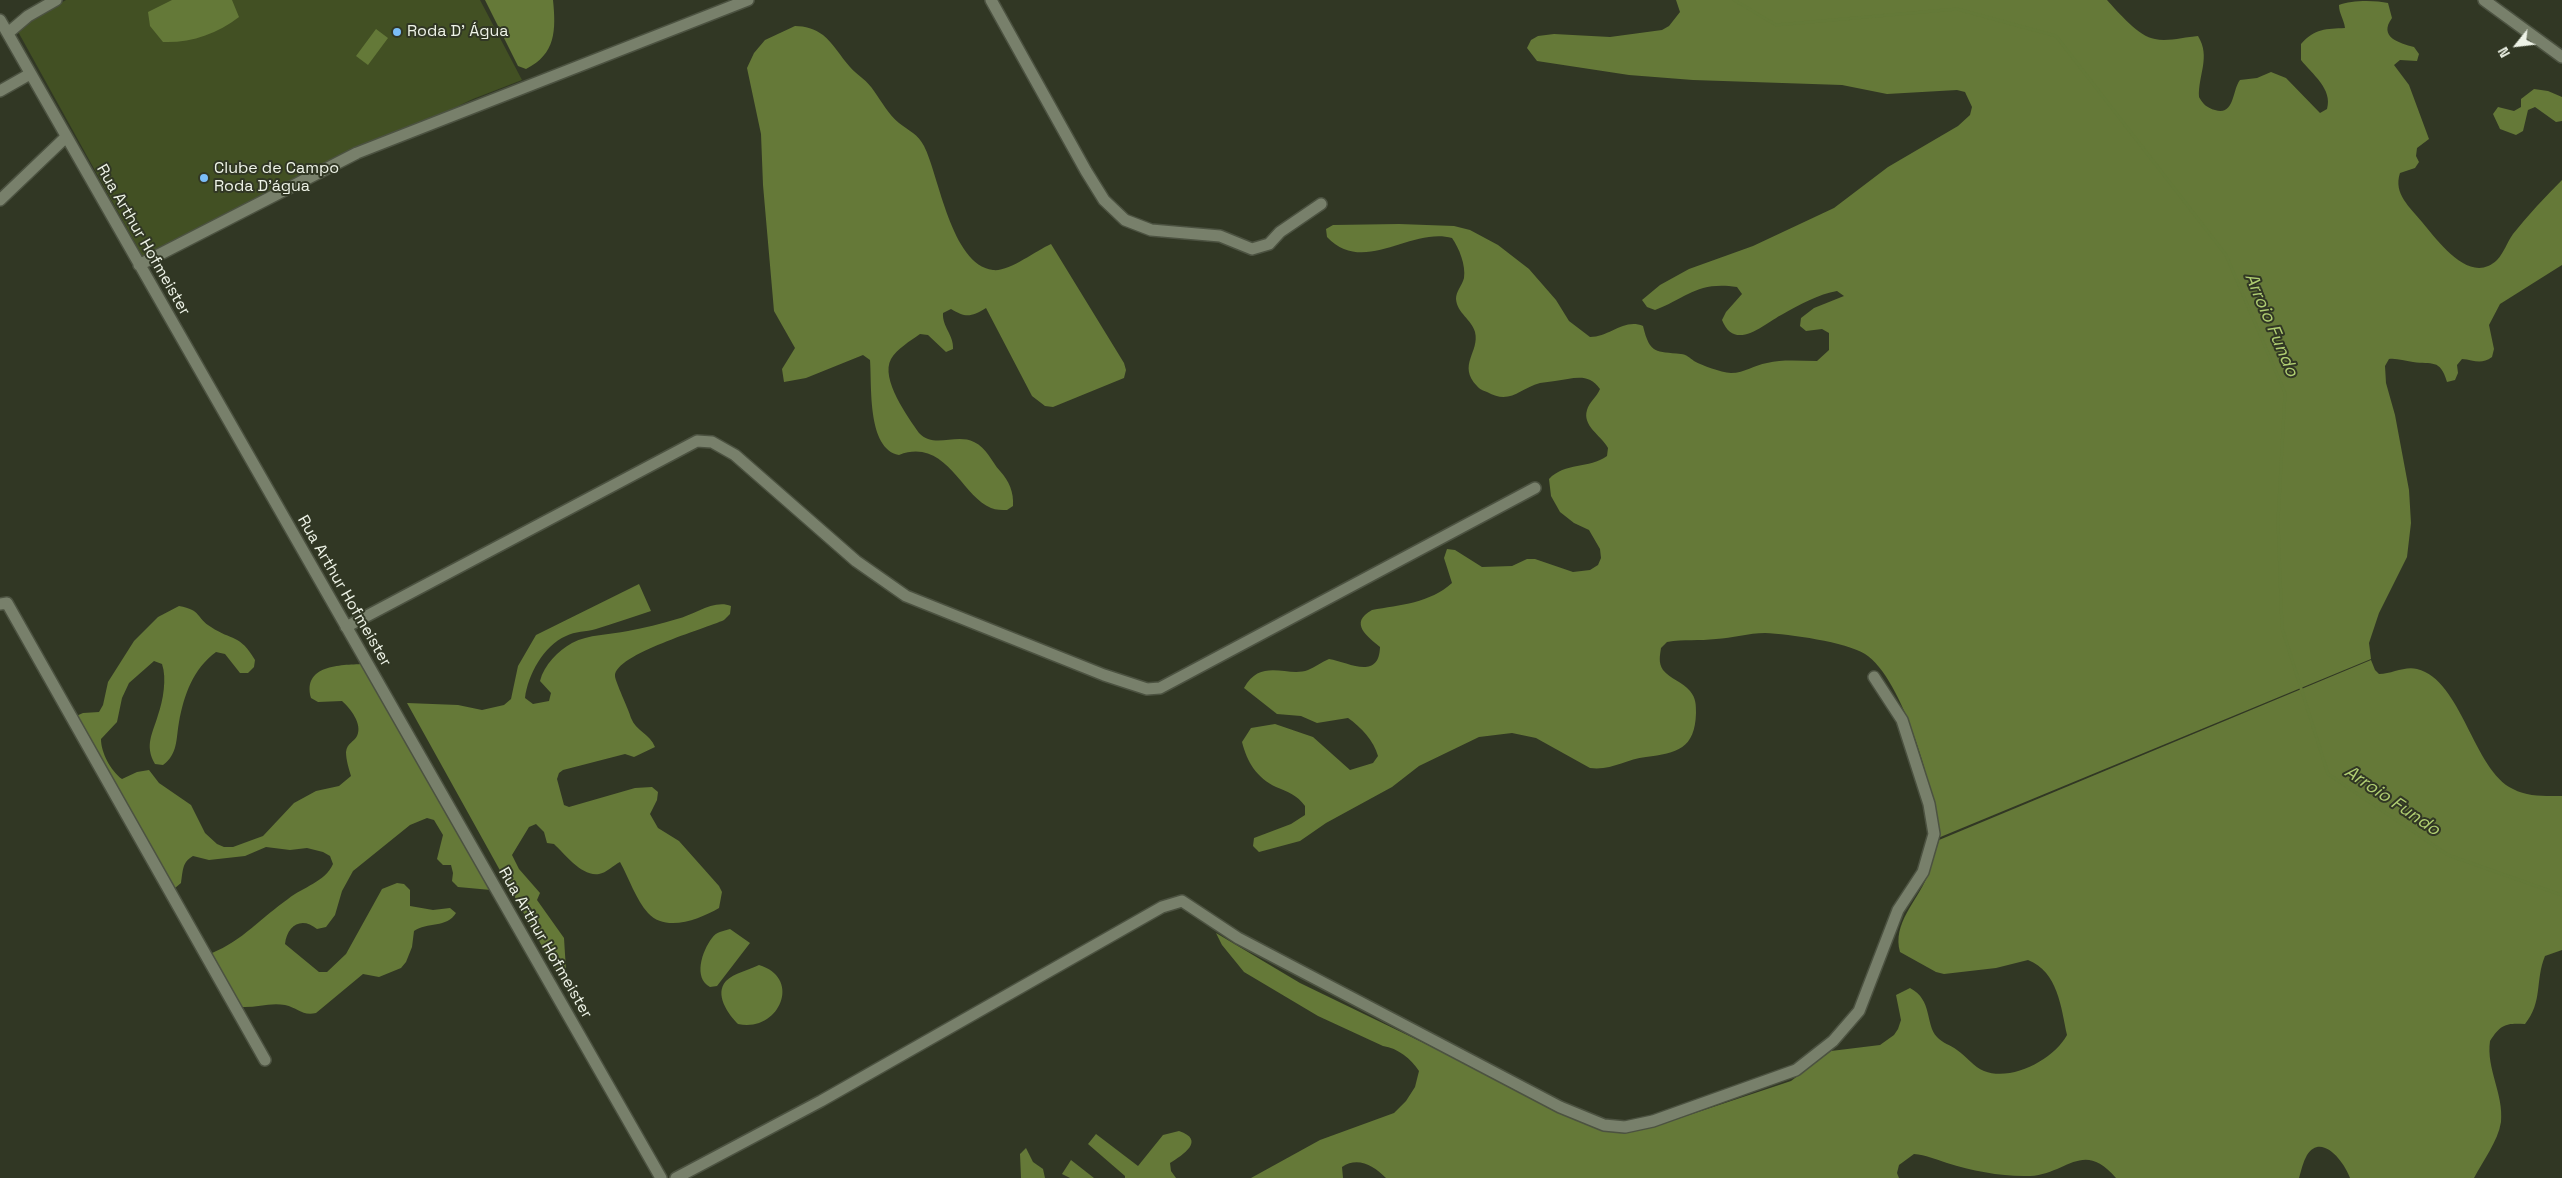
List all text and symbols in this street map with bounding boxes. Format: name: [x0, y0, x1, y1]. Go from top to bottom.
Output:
north arrow: [2492, 20, 2542, 70]
place label: Roda D' Água: [407, 22, 509, 42]
marker: Roda D' Água: [391, 26, 403, 38]
text: N: [2494, 44, 2514, 61]
place label: Clube de Campo Roda D'água: [214, 159, 339, 197]
street label: Rua Arthur Hofmeister: [92, 161, 194, 319]
marker: Clube de Campo Roda D'água: [198, 172, 210, 184]
water label: Arroio Fundo: [2239, 270, 2303, 380]
street label: Rua Arthur Hofmeister: [293, 512, 395, 670]
water label: Arroio Fundo: [2340, 761, 2444, 841]
street label: Rua Arthur Hofmeister: [494, 864, 596, 1022]

